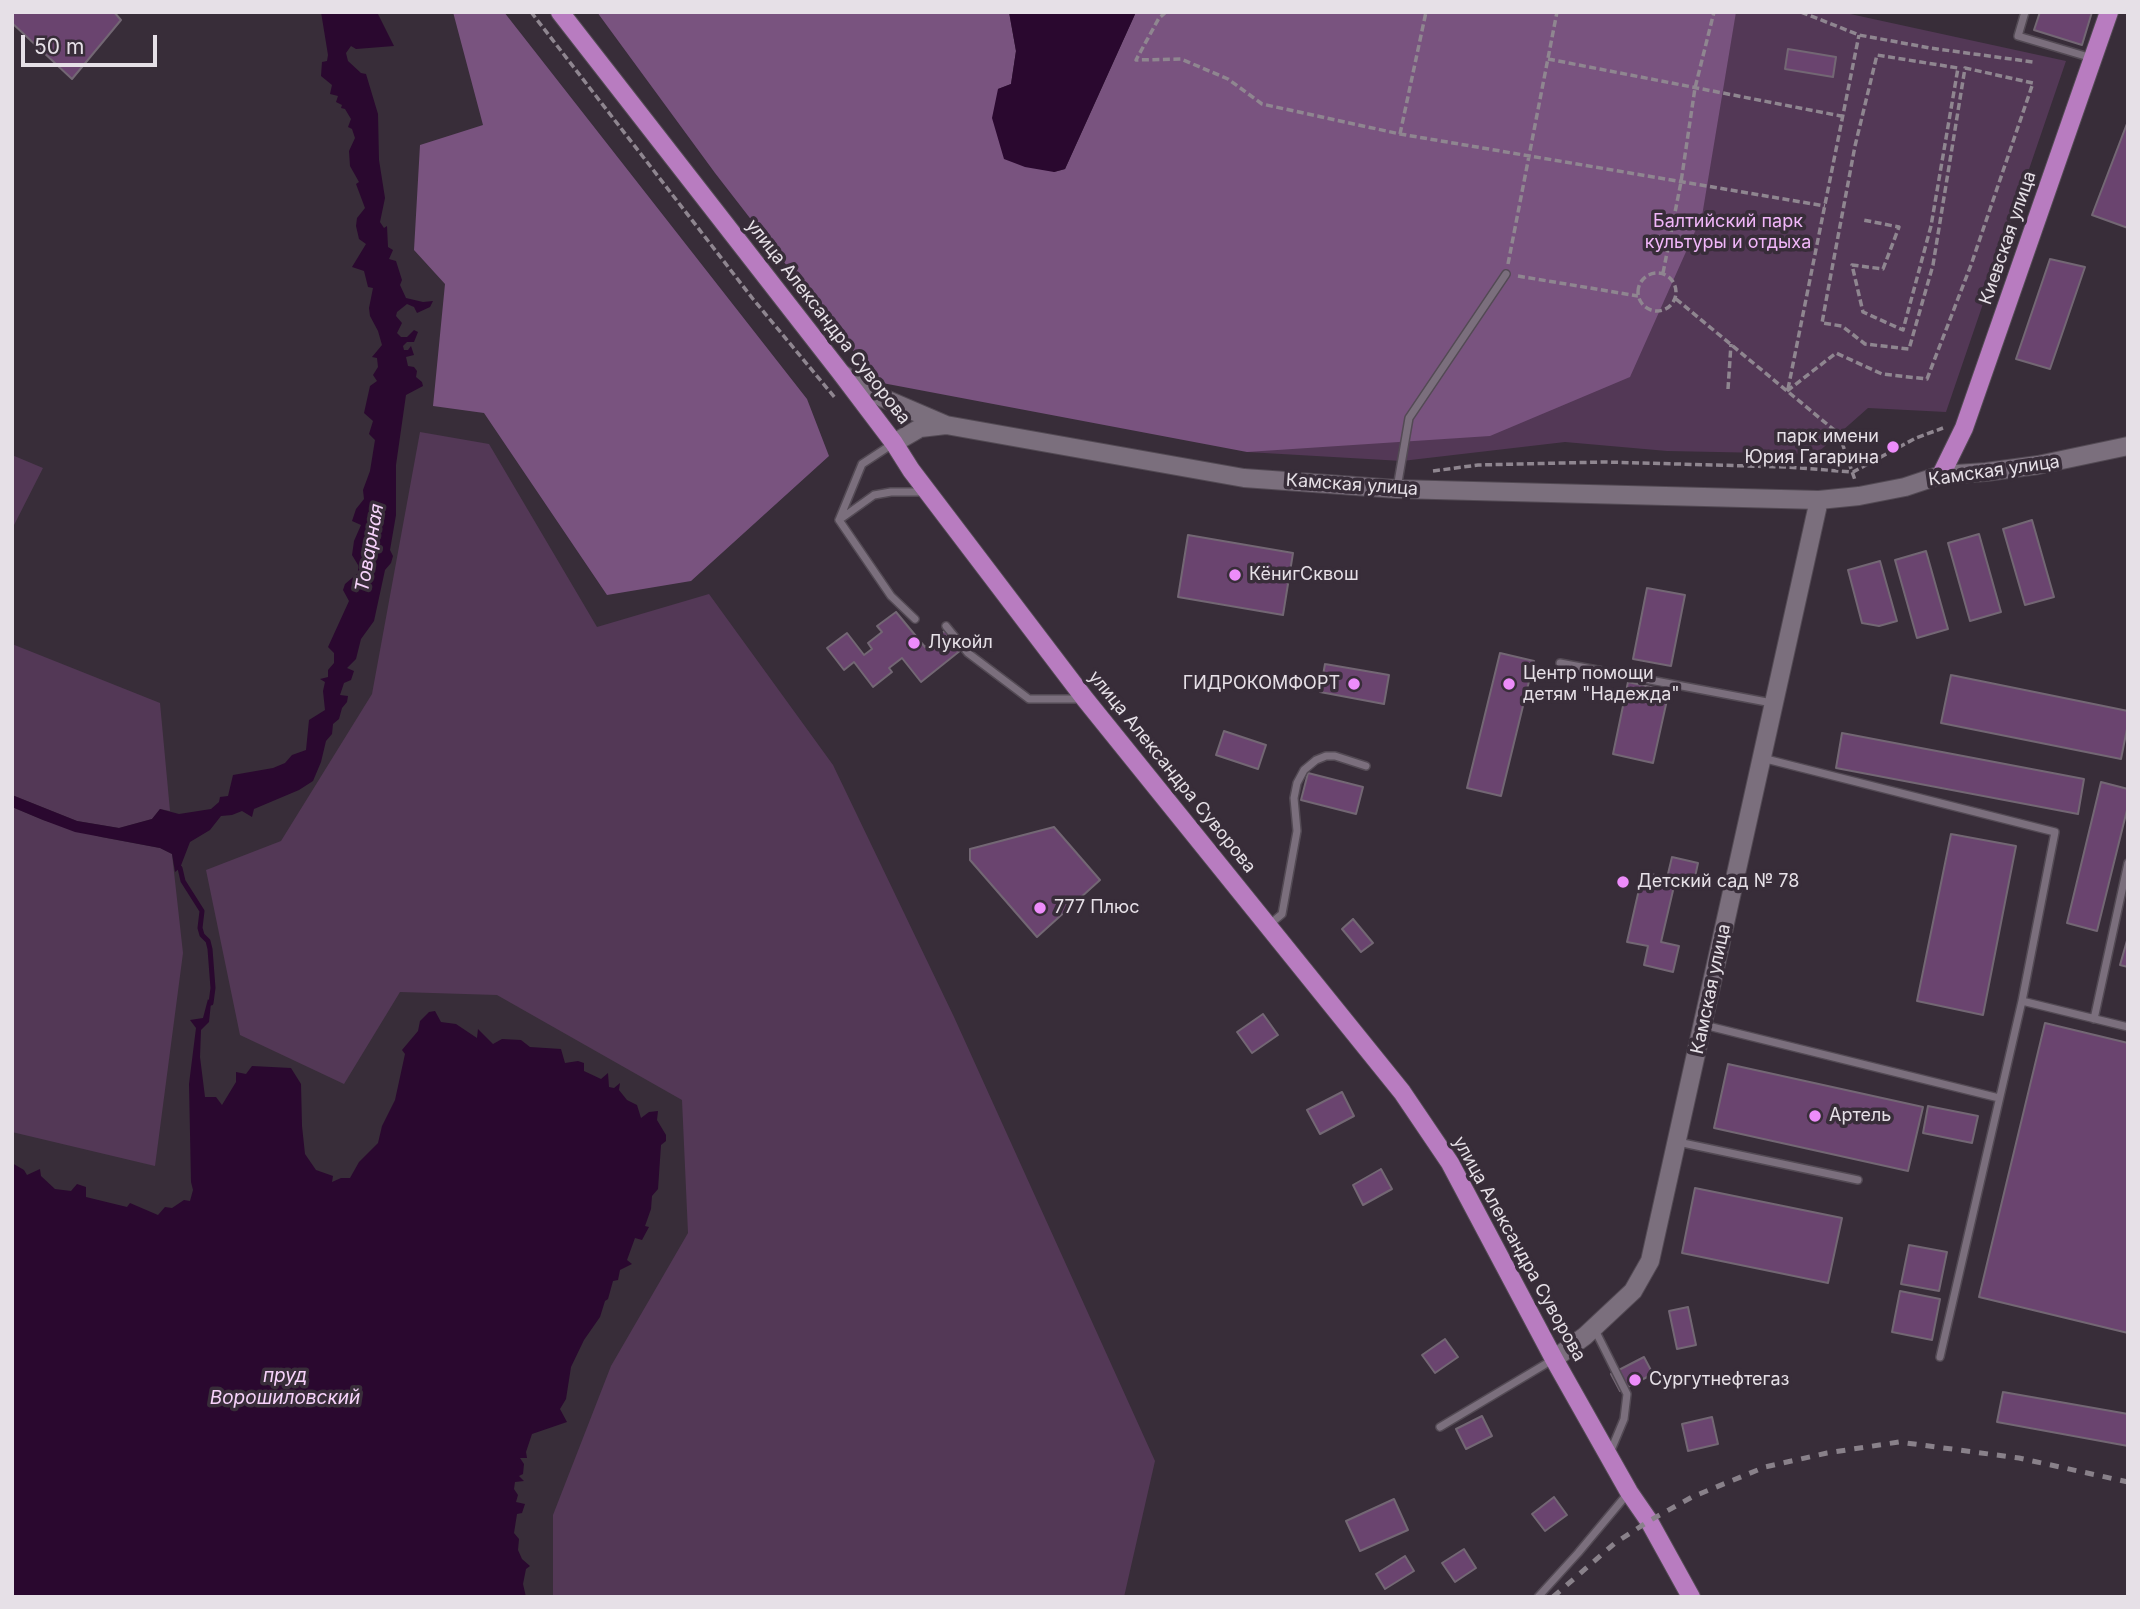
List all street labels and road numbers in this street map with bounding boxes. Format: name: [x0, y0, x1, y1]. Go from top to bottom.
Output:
street label: Киевская улица: [1975, 168, 2041, 308]
street label: улица Александра Суворова: [741, 215, 915, 429]
street label: Камская улица: [1927, 451, 2061, 491]
street label: Камская улица: [1285, 470, 1419, 500]
street label: улица Александра Суворова: [1084, 666, 1260, 878]
street label: Камская улица: [1687, 922, 1735, 1056]
street label: улица Александра Суворова: [1448, 1133, 1590, 1365]

